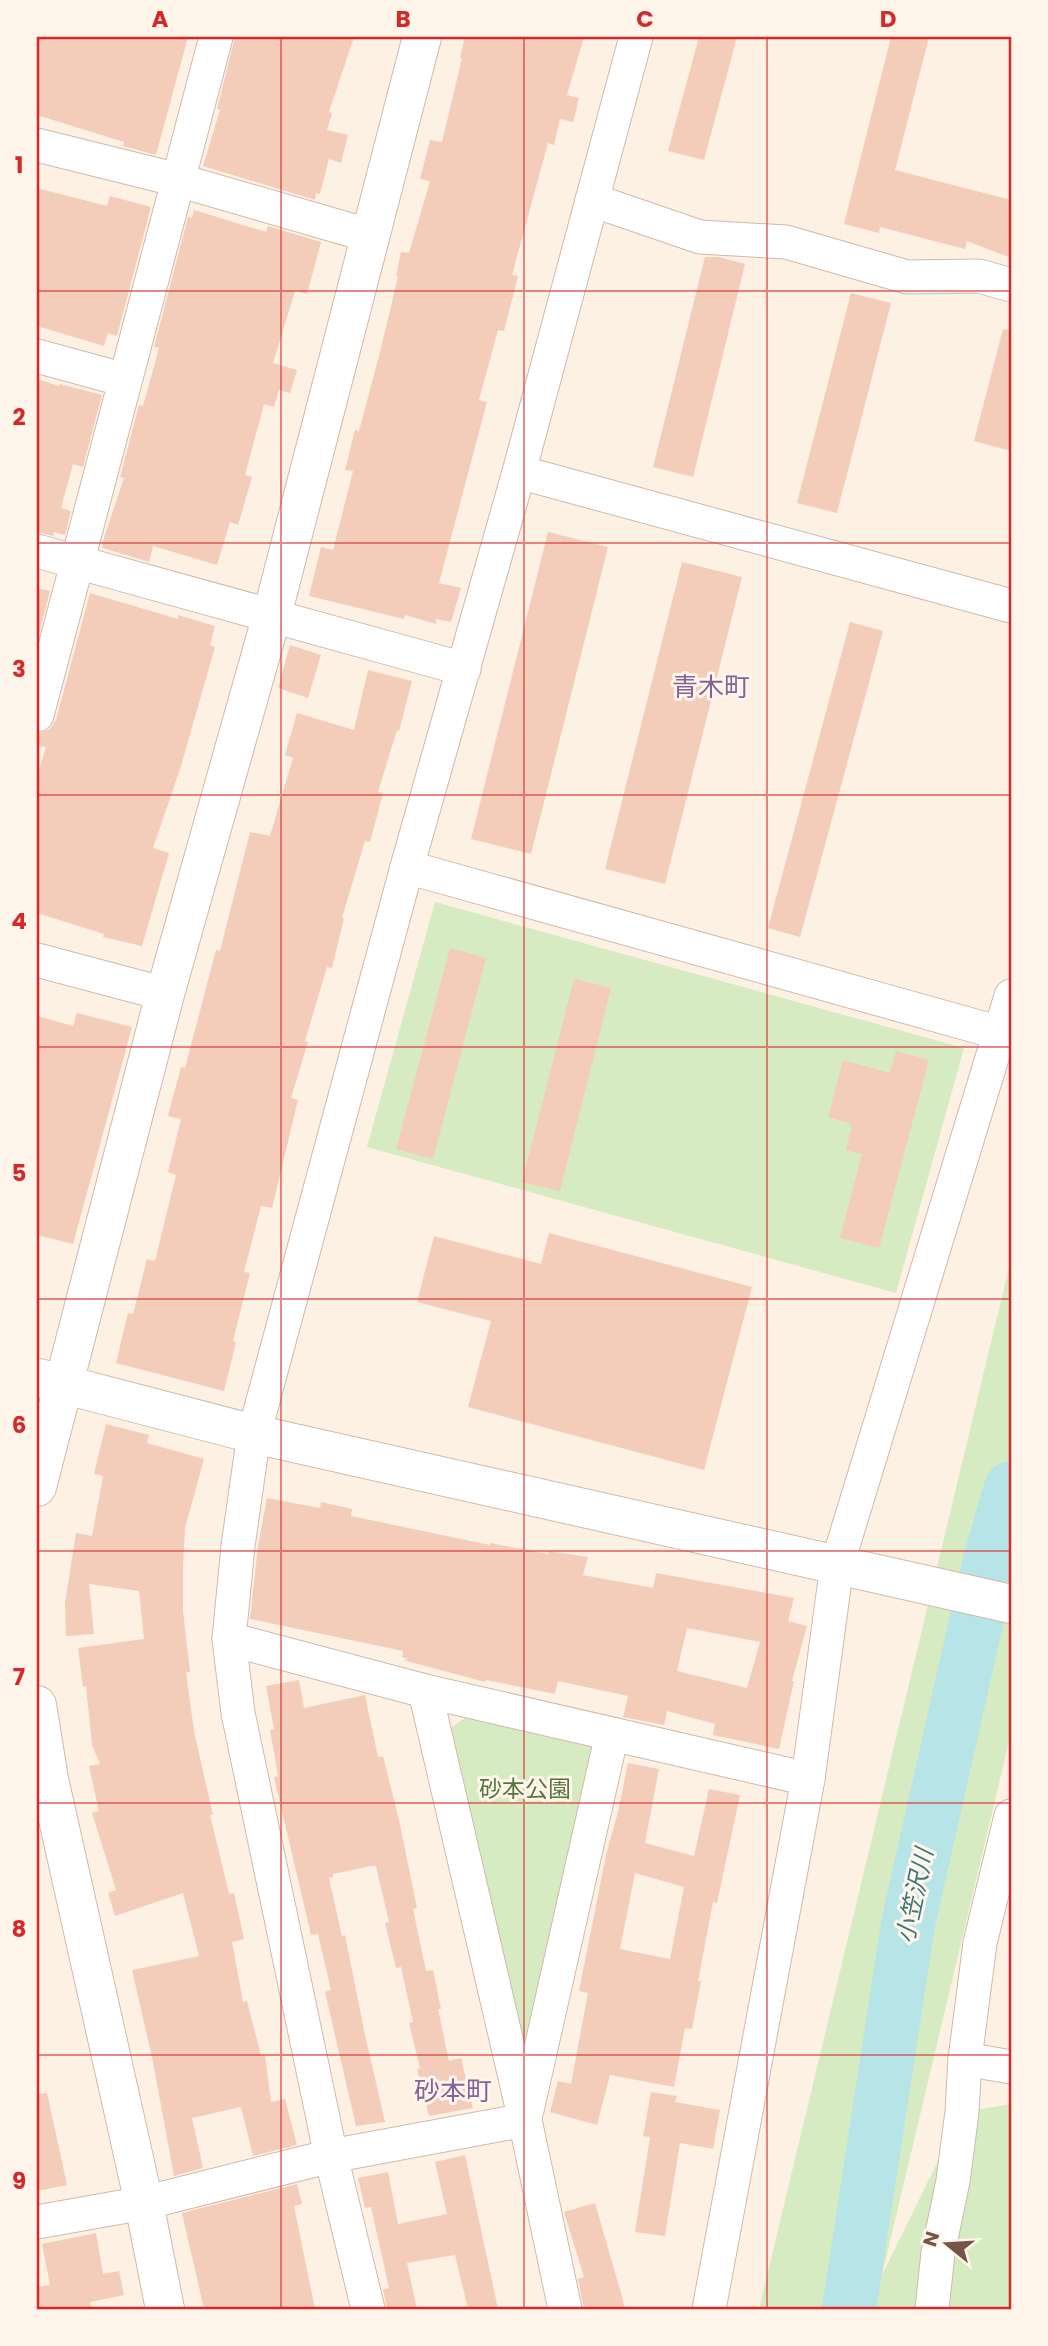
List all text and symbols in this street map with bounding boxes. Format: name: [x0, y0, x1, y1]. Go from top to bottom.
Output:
text: A: [152, 3, 169, 35]
text: B: [395, 3, 411, 35]
text: C: [636, 3, 654, 35]
text: D: [880, 3, 896, 35]
text: 1: [15, 149, 23, 181]
text: 2: [12, 401, 26, 433]
text: 3: [12, 653, 26, 685]
district label: 青木町: [672, 669, 750, 705]
text: 4: [11, 905, 27, 937]
text: 5: [12, 1157, 26, 1189]
text: 6: [12, 1409, 26, 1441]
text: 7: [13, 1661, 25, 1693]
park label: 砂本公園: [479, 1773, 571, 1805]
water label: 小笠沢川: [888, 1843, 941, 1946]
text: 8: [12, 1913, 26, 1945]
district label: 砂本町: [414, 2073, 492, 2109]
text: 9: [12, 2165, 26, 2197]
north arrow: [912, 2210, 982, 2280]
text: N: [916, 2228, 946, 2250]

